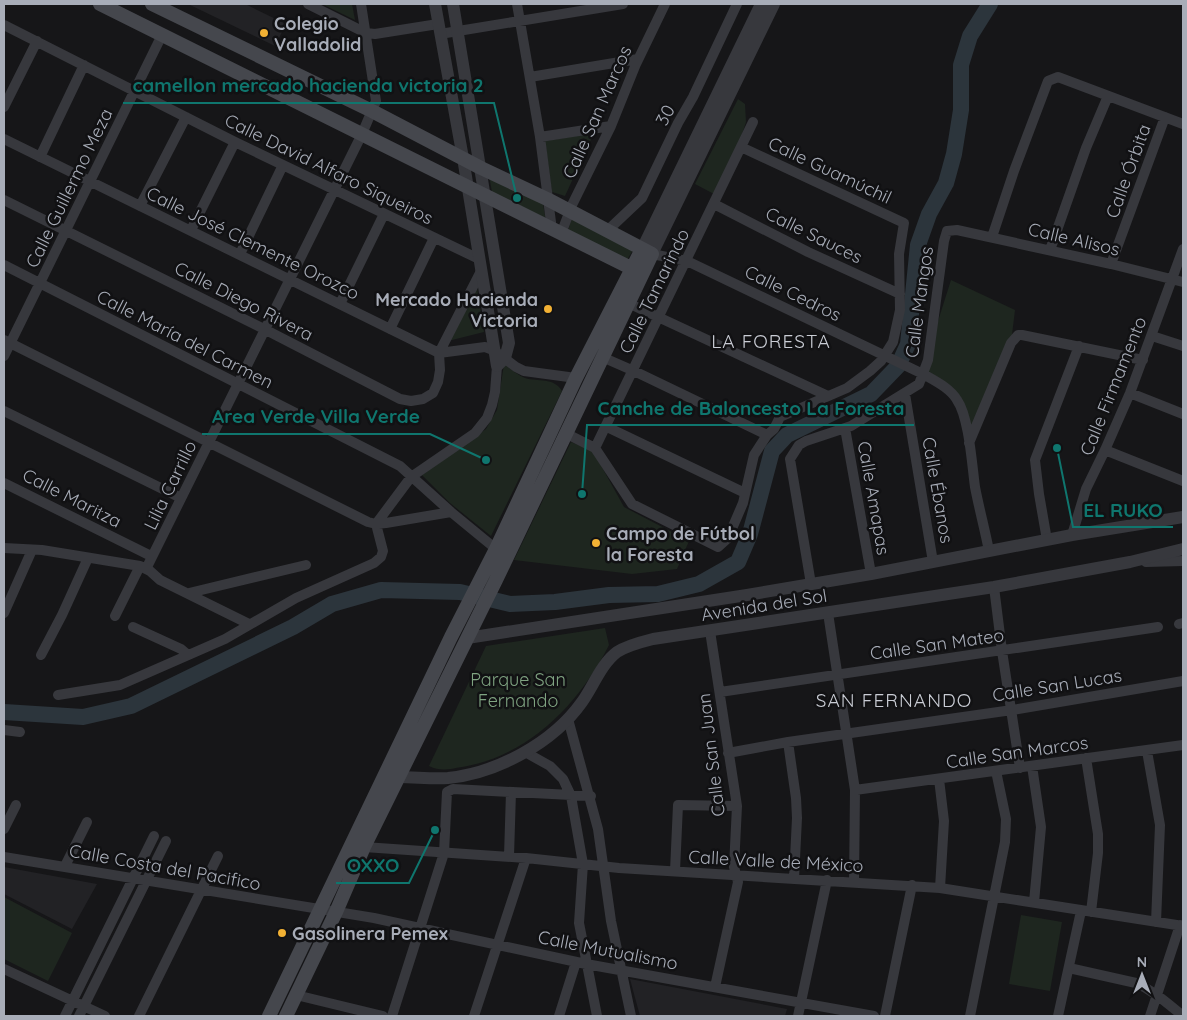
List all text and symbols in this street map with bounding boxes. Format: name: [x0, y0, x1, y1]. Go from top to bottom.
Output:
place label: Colegio Valladolid: [274, 12, 361, 56]
marker: Colegio Valladolid: [258, 27, 270, 39]
street label: Calle San Marcos: [557, 42, 637, 182]
callout: camellon mercado hacienda victoria 2: [123, 69, 494, 103]
text: camellon mercado hacienda victoria 2: [132, 73, 484, 97]
street label: 30: [650, 101, 680, 129]
street label: Calle Guillermo Meza: [20, 105, 118, 271]
street label: Calle David Alfaro Siqueiros: [221, 108, 437, 230]
street label: Calle Órbita: [1100, 121, 1156, 221]
street label: Calle Guamúchil: [765, 131, 895, 209]
street label: Calle José Clemente Orozco: [143, 181, 363, 305]
street label: Calle Sauces: [762, 202, 866, 268]
street label: Calle Alisos: [1026, 217, 1122, 261]
street label: Calle Tamarindo: [614, 225, 694, 357]
street label: Calle Mangos: [900, 245, 938, 359]
street label: Calle Diego Rivera: [171, 256, 317, 346]
street label: Calle Cedros: [741, 260, 845, 326]
street label: Calle María del Carmen: [93, 284, 277, 394]
place label: Mercado Hacienda Victoria: [375, 288, 538, 332]
marker: Mercado Hacienda Victoria: [542, 303, 554, 315]
street label: Calle Firmamento: [1075, 313, 1151, 459]
district label: LA FORESTA: [711, 329, 831, 353]
callout: Canche de Baloncesto La Foresta: [587, 391, 914, 425]
text: Canche de Baloncesto La Foresta: [598, 396, 904, 420]
callout: Area Verde Villa Verde: [202, 400, 430, 434]
text: Area Verde Villa Verde: [212, 404, 420, 428]
street label: Calle Ébanos: [917, 435, 959, 545]
street label: Lilia Carrillo: [138, 437, 202, 533]
street label: Calle Amapas: [853, 439, 895, 557]
street label: Calle Maritza: [19, 463, 125, 533]
callout: EL RUKO: [1073, 493, 1173, 527]
text: EL RUKO: [1083, 498, 1163, 522]
place label: Campo de Fútbol la Foresta: [606, 522, 755, 566]
marker: Campo de Fútbol la Foresta: [590, 537, 602, 549]
street label: Avenida del Sol: [699, 584, 829, 626]
street label: Calle San Mateo: [869, 623, 1005, 665]
street label: Calle San Lucas: [991, 663, 1123, 707]
park label: Parque San Fernando: [470, 668, 566, 712]
district label: SAN FERNANDO: [816, 688, 972, 712]
street label: Calle San Juan: [692, 692, 730, 818]
street label: Calle San Marcos: [945, 731, 1089, 773]
street label: Calle Costa del Pacifico: [67, 839, 263, 895]
street label: Calle Valle de México: [688, 845, 864, 877]
callout: OXXO: [336, 849, 409, 883]
text: OXXO: [347, 853, 399, 877]
place label: Gasolinera Pemex: [292, 922, 448, 945]
street label: Calle Mutualismo: [536, 925, 680, 975]
marker: Gasolinera Pemex: [276, 927, 288, 939]
north arrow: [1117, 950, 1167, 1000]
text: N: [1137, 953, 1147, 971]

